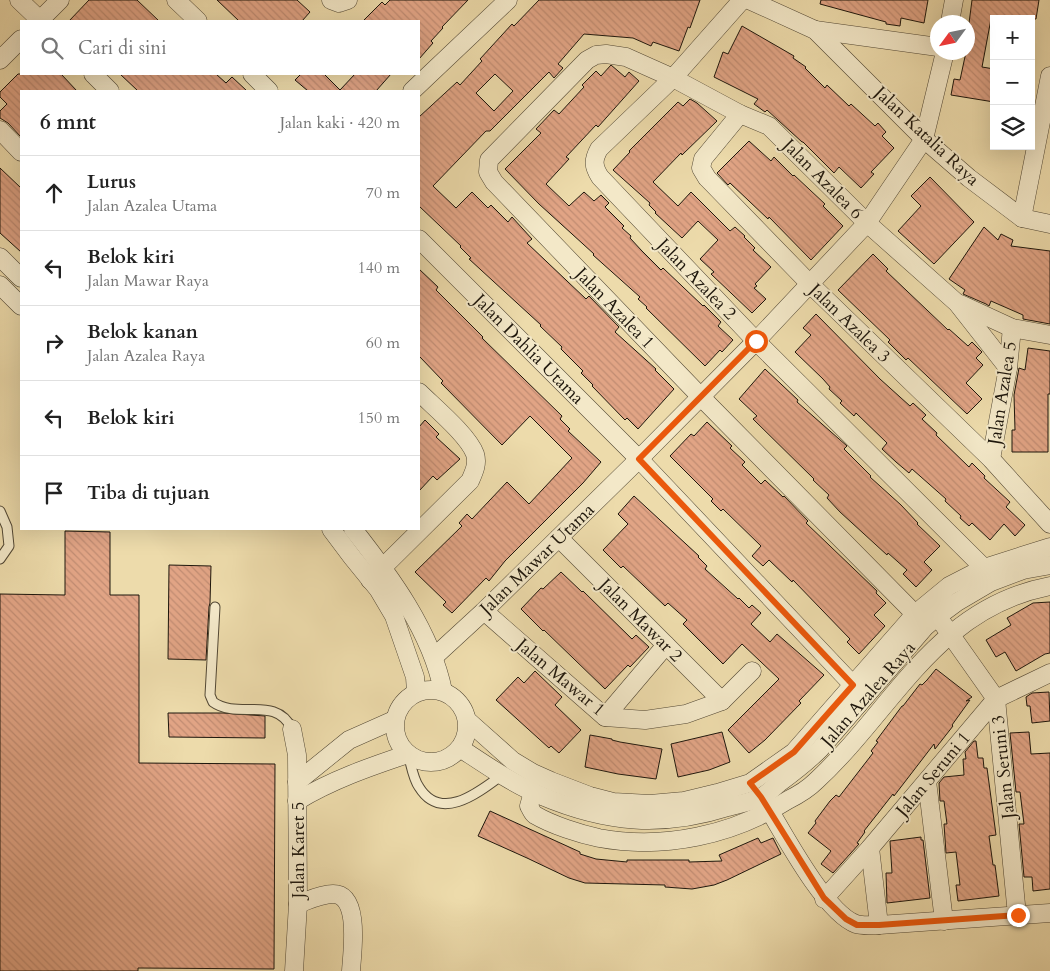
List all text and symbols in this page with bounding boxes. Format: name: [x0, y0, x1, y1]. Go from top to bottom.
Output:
north arrow: [930, 15, 975, 60]
map controls: [990, 15, 1035, 150]
button: +: [990, 15, 1035, 60]
search box: [20, 20, 420, 75]
icon: search: [38, 34, 66, 62]
text: Cari di sini: [78, 35, 167, 61]
button: −: [990, 60, 1035, 105]
street label: Jalan Katalia Raya: [866, 79, 985, 192]
button: layers: [990, 105, 1035, 150]
text: 6 mnt: [40, 108, 96, 137]
text: Jalan kaki · 420 m: [280, 112, 400, 134]
street label: Jalan Azalea 6: [775, 131, 868, 225]
text: Lurus: [87, 169, 136, 195]
icon: ahead: [40, 179, 68, 207]
text: 70 m: [366, 182, 400, 204]
text: Jalan Azalea Utama: [87, 195, 217, 217]
street label: Jalan Azalea 2: [649, 231, 742, 326]
text: Belok kiri: [87, 244, 174, 270]
icon: left: [40, 254, 68, 282]
text: 140 m: [358, 257, 400, 279]
street label: Jalan Azalea 1: [567, 260, 660, 355]
text: Jalan Mawar Raya: [87, 270, 209, 292]
street label: Jalan Azalea 3: [801, 276, 896, 369]
street label: Jalan Dahlia Utama: [466, 286, 590, 410]
text: Belok kanan: [87, 319, 198, 345]
icon: right: [40, 329, 68, 357]
route start: [745, 330, 768, 353]
text: 60 m: [366, 332, 400, 354]
street label: Jalan Azalea 5: [982, 340, 1023, 450]
text: Jalan Azalea Raya: [87, 345, 205, 367]
icon: left: [40, 404, 68, 432]
text: Belok kiri: [87, 405, 174, 431]
text: 150 m: [358, 407, 400, 429]
icon: arrive: [40, 479, 68, 507]
text: Tiba di tujuan: [87, 480, 210, 506]
street label: Jalan Mawar Utama: [472, 498, 600, 623]
street label: Jalan Mawar 2: [591, 571, 688, 668]
street label: Jalan Mawar 1: [509, 631, 610, 722]
street label: Jalan Azalea Raya: [813, 636, 922, 755]
street label: Jalan Seruni 3: [986, 714, 1022, 823]
street label: Jalan Seruni 1: [888, 726, 976, 825]
street label: Jalan Karet 5: [286, 802, 311, 901]
route end: [1007, 904, 1030, 927]

